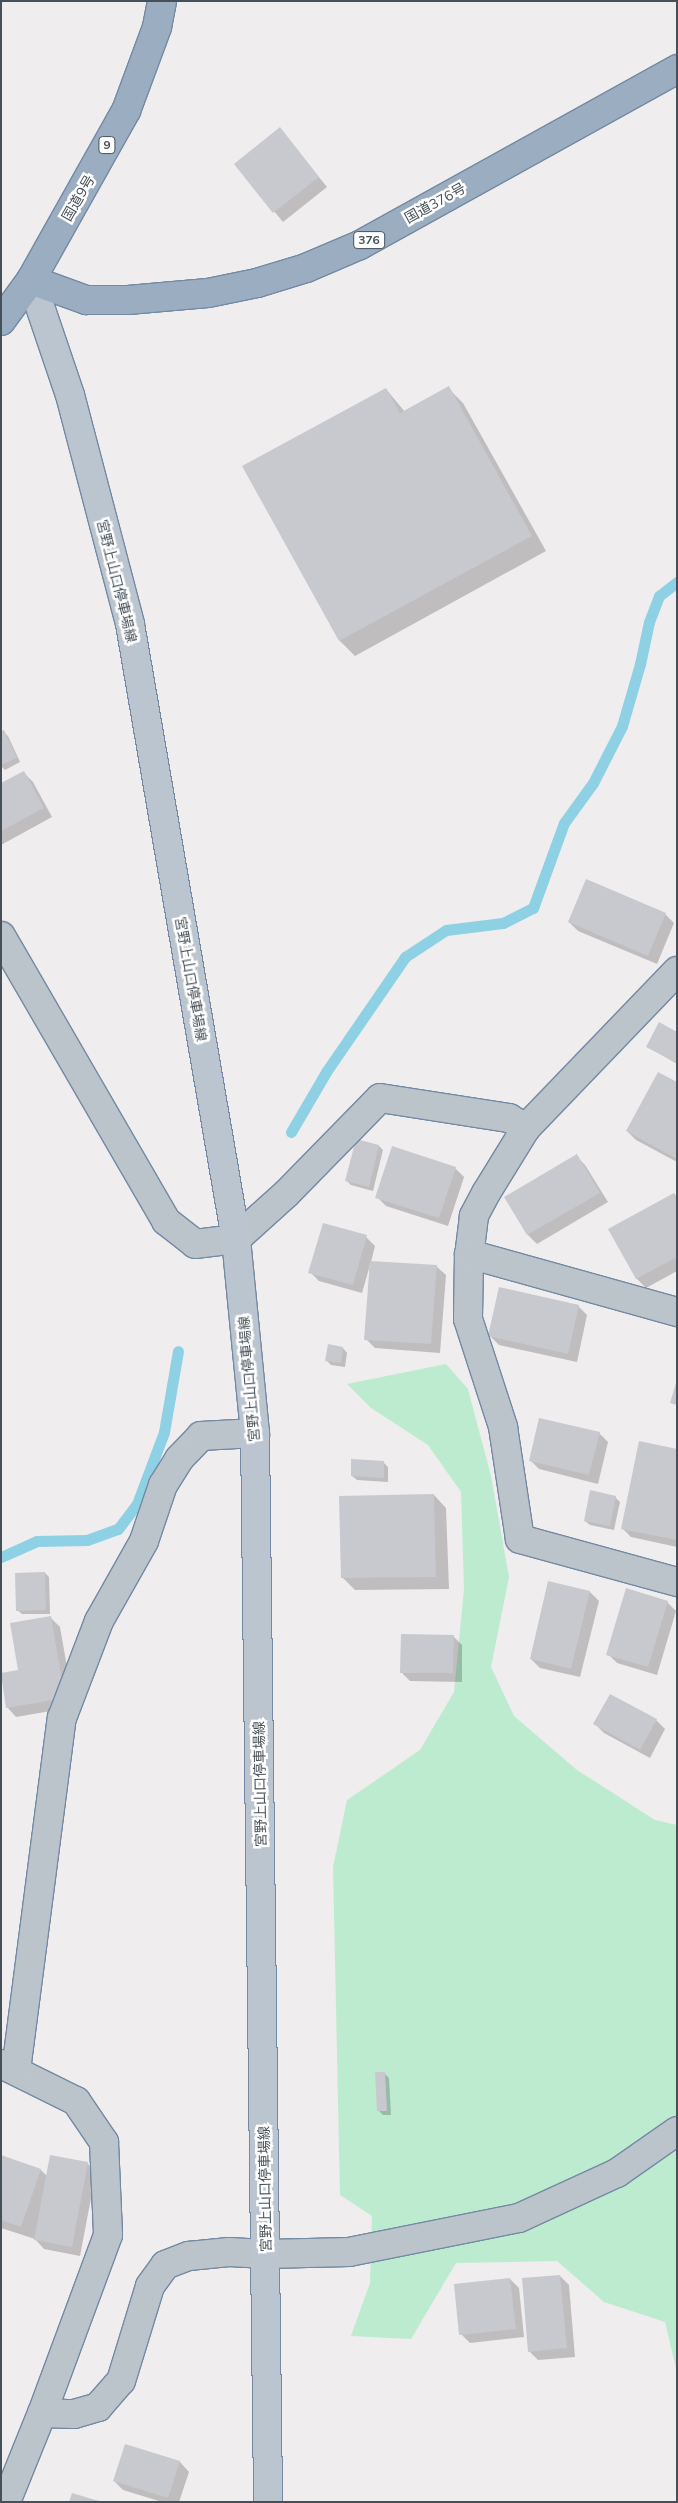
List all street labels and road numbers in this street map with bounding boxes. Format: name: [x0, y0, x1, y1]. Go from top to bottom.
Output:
road number: 9: [98, 136, 116, 154]
street label: 国道9号: [58, 172, 98, 224]
street label: 国道376号: [402, 179, 468, 227]
road number: 376: [353, 230, 385, 250]
street label: 宮野上山口停車場線: [94, 518, 140, 644]
street label: 宮野上山口停車場線: [172, 915, 210, 1043]
street label: 宮野上山口停車場線: [235, 1316, 263, 1442]
street label: 宮野上山口停車場線: [251, 1721, 269, 1847]
street label: 宮野上山口停車場線: [256, 2126, 274, 2252]

